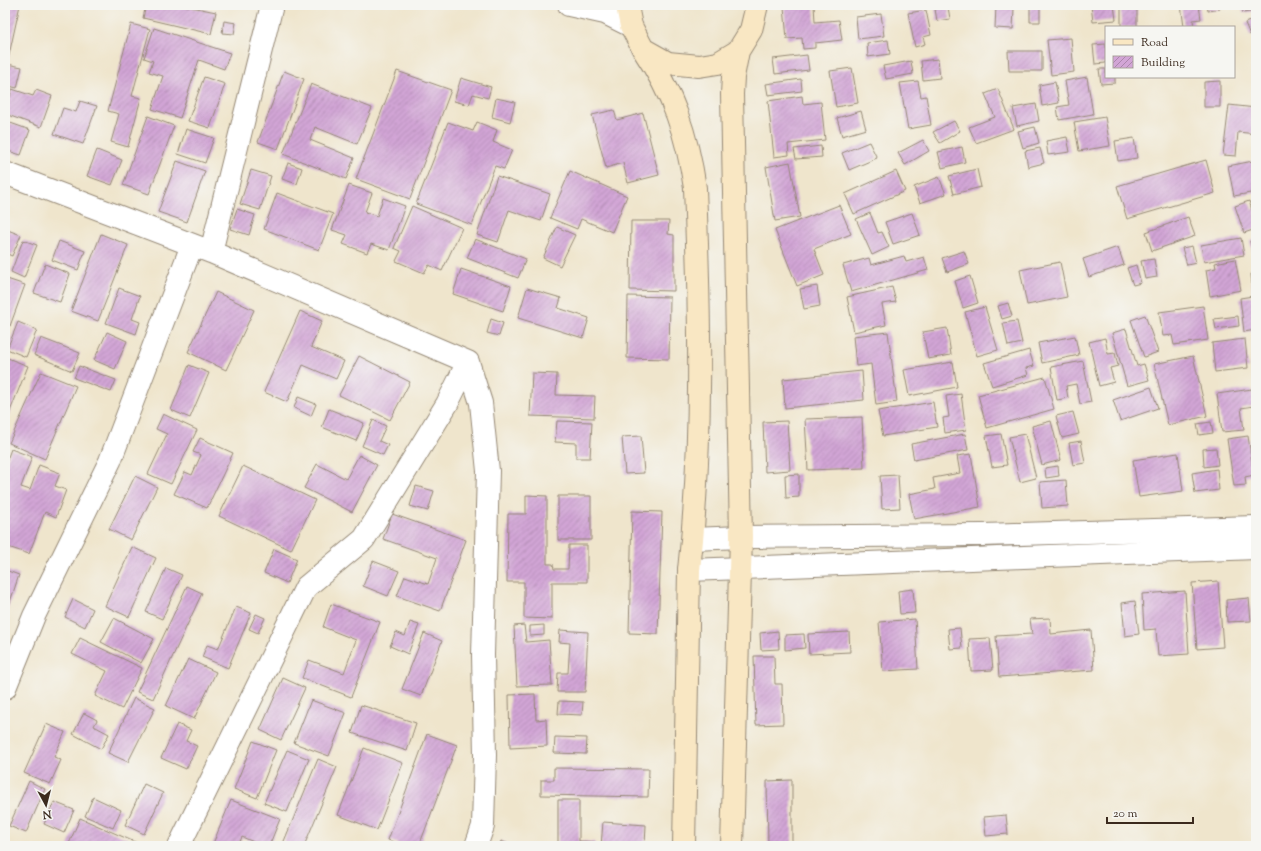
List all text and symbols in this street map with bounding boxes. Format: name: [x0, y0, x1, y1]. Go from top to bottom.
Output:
legend: [1105, 26, 1235, 78]
text: Road: [1141, 34, 1168, 52]
text: Building: [1141, 54, 1185, 72]
north arrow: [26, 785, 66, 825]
scale bar: [1107, 799, 1193, 825]
text: N: [42, 805, 53, 822]
text: 20 m: [1113, 805, 1138, 823]

